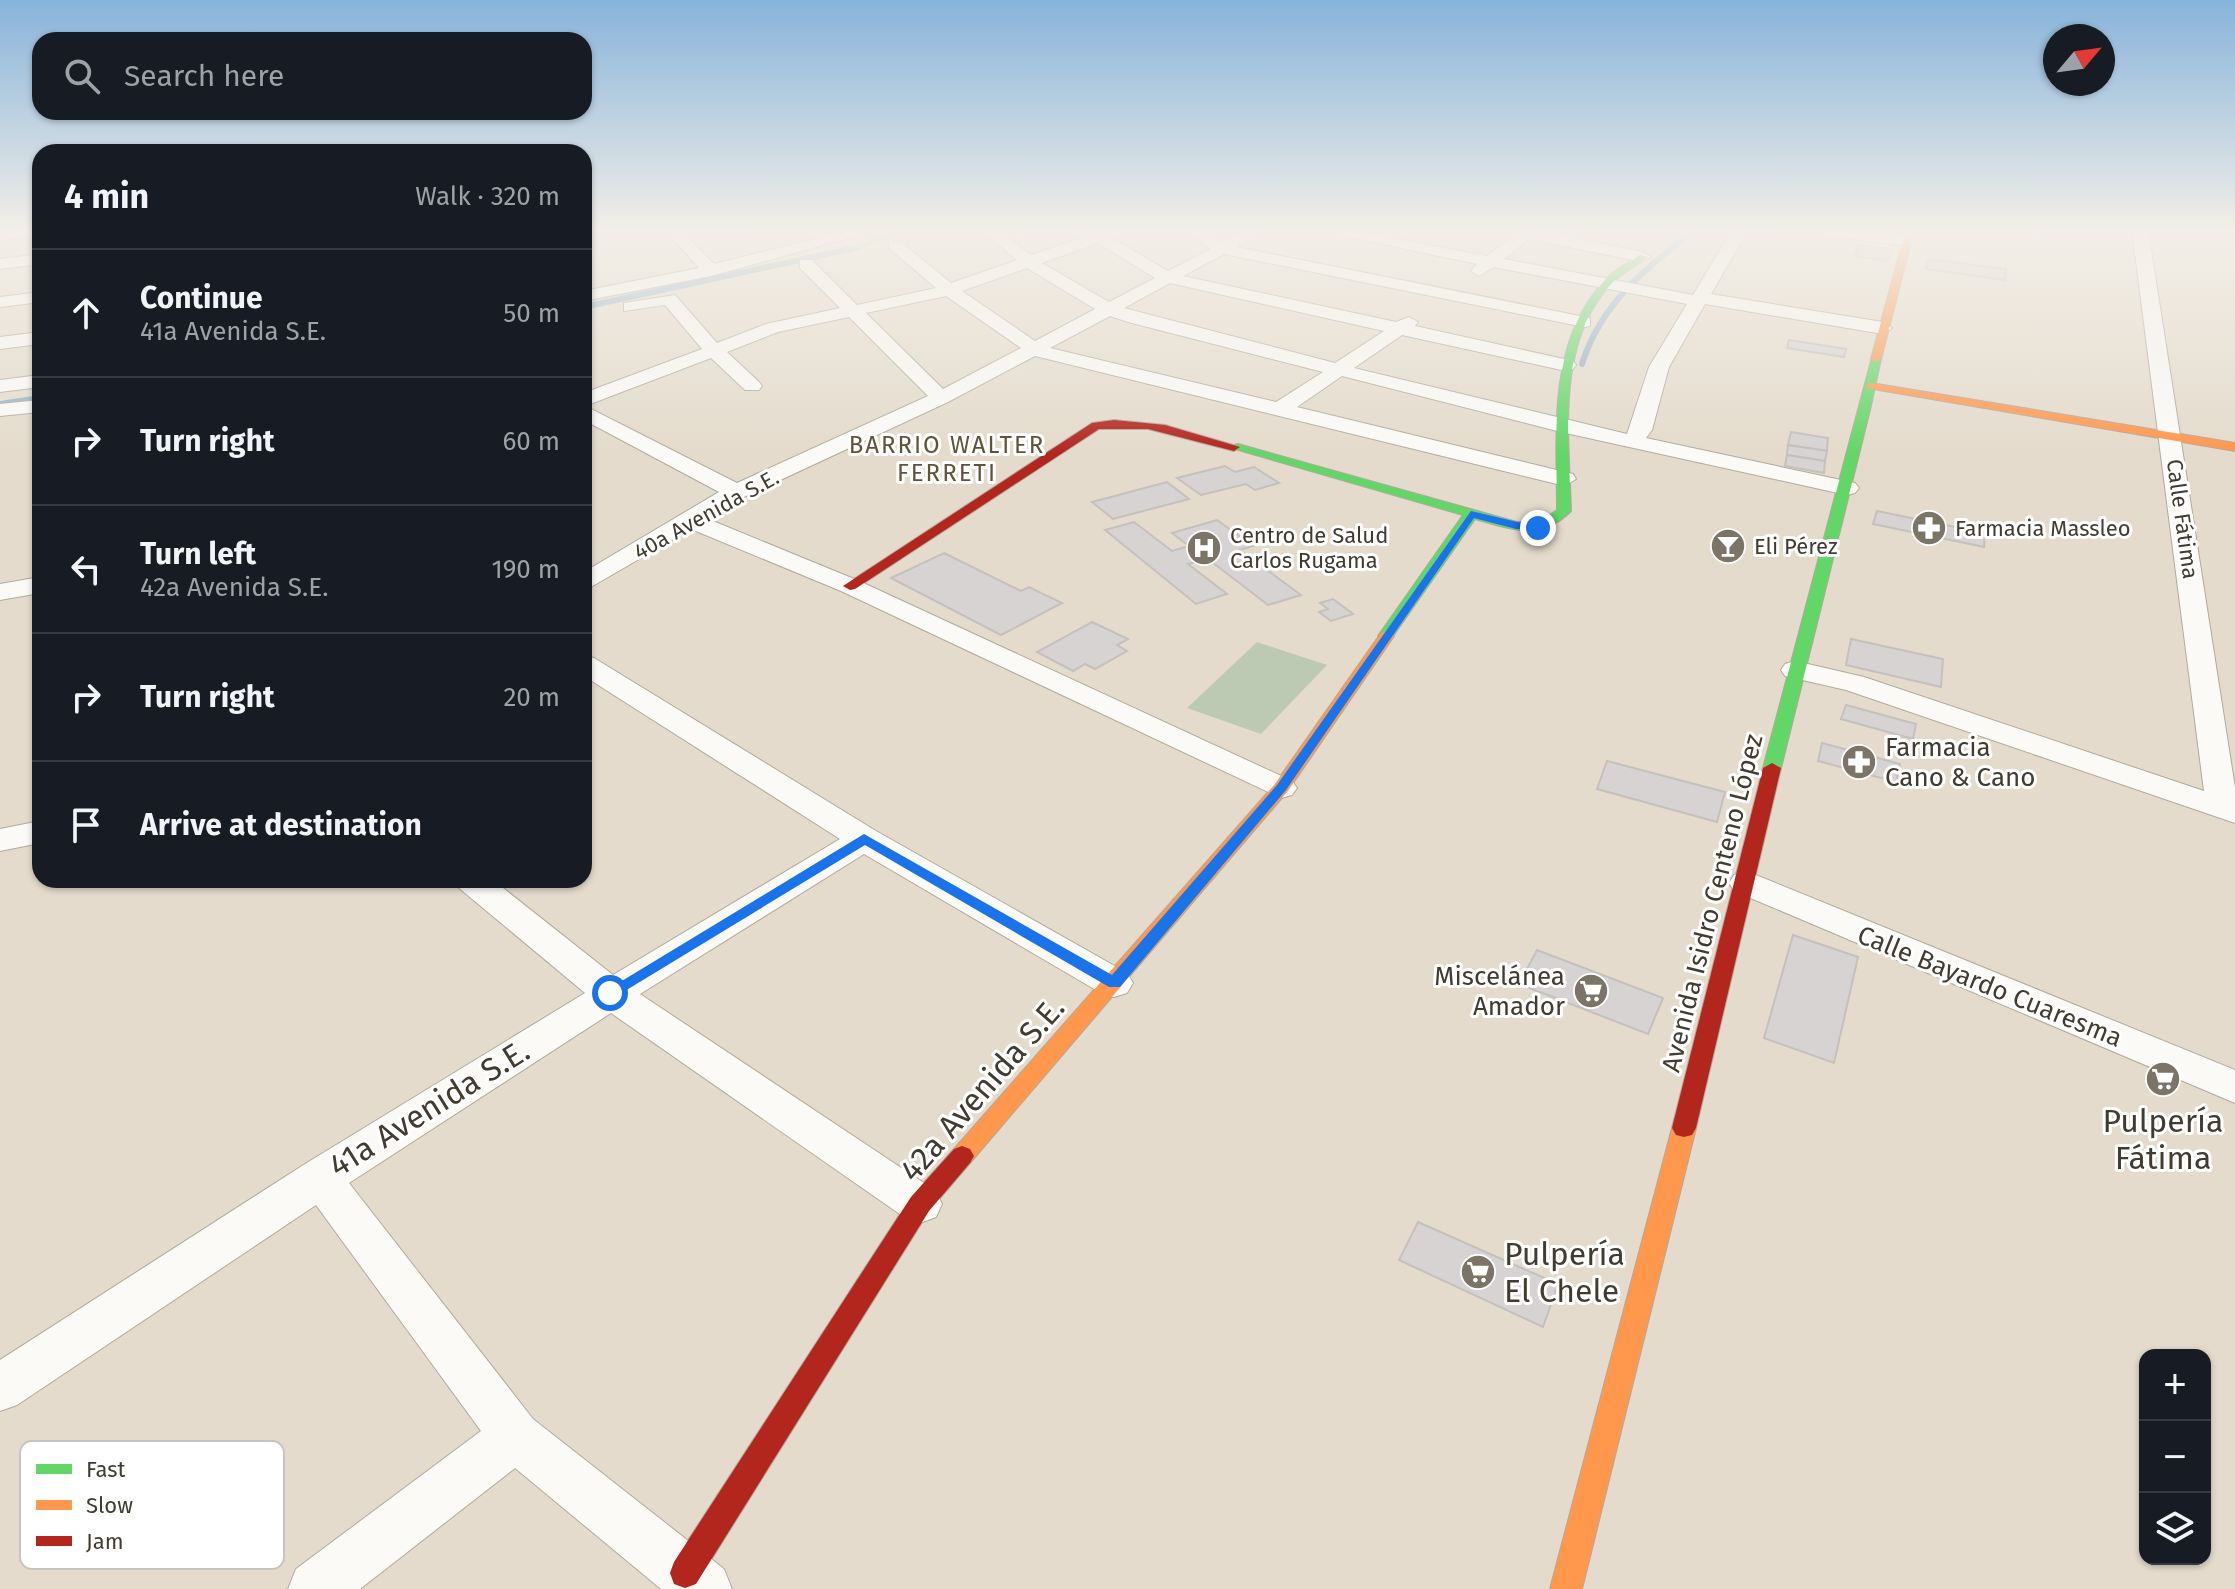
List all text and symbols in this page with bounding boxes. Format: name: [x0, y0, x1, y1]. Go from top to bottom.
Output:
north arrow: [2043, 24, 2115, 96]
search box: [32, 32, 592, 120]
icon: search: [60, 54, 104, 98]
text: Search here: [124, 58, 284, 94]
text: 4 min: [64, 176, 149, 217]
text: Walk · 320 m: [415, 181, 560, 212]
text: Continue: [140, 280, 263, 316]
icon: ahead: [64, 291, 108, 335]
text: 50 m: [503, 298, 560, 329]
text: 41a Avenida S.E.: [140, 316, 326, 347]
icon: right: [64, 419, 108, 463]
text: Turn right: [140, 423, 275, 459]
text: 60 m: [502, 426, 560, 457]
district label: BARRIO WALTER FERRETI: [849, 431, 1045, 487]
street label: Calle Fátima: [2161, 457, 2204, 581]
street label: 40a Avenida S.E.: [629, 463, 783, 565]
pharmacy icon: Farmacia Massleo: [1910, 509, 1948, 547]
route end: [1520, 510, 1556, 546]
place label: Farmacia Massleo: [1955, 515, 2131, 542]
place label: Centro de Salud Carlos Rugama: [1230, 522, 1388, 574]
bar icon: Eli Pérez: [1709, 527, 1747, 565]
hospital icon: Centro de Salud Carlos Rugama: [1185, 529, 1223, 567]
place label: Eli Pérez: [1754, 533, 1838, 560]
text: Turn left: [140, 536, 256, 572]
icon: left: [64, 547, 108, 591]
text: 190 m: [491, 554, 560, 585]
text: 42a Avenida S.E.: [140, 572, 328, 603]
icon: right: [64, 675, 108, 719]
text: Turn right: [140, 679, 275, 715]
text: 20 m: [503, 682, 560, 713]
street label: Avenida Isidro Centeno López: [1655, 731, 1770, 1075]
place label: Farmacia Cano & Cano: [1885, 732, 2035, 793]
pharmacy icon: Farmacia Cano & Cano: [1840, 743, 1878, 781]
icon: arrive: [64, 803, 108, 847]
text: Arrive at destination: [140, 807, 422, 843]
street label: Calle Bayardo Cuaresma: [1853, 919, 2127, 1054]
place label: Miscelánea Amador: [1434, 961, 1565, 1022]
supermarket icon: Miscelánea Amador: [1572, 972, 1610, 1010]
route start: [592, 975, 628, 1011]
street label: 42a Avenida S.E.: [892, 989, 1072, 1189]
street label: 41a Avenida S.E.: [322, 1031, 536, 1185]
supermarket icon: Pulpería Fátima: [2144, 1060, 2182, 1098]
place label: Pulpería Fátima: [2103, 1102, 2223, 1177]
place label: Pulpería El Chele: [1504, 1235, 1625, 1310]
supermarket icon: Pulpería El Chele: [1459, 1253, 1497, 1291]
map controls: [2139, 1349, 2211, 1565]
button: +: [2139, 1349, 2211, 1421]
button: −: [2139, 1421, 2211, 1493]
legend: [20, 1441, 284, 1569]
text: Fast: [86, 1456, 126, 1483]
text: Slow: [86, 1492, 133, 1519]
button: layers: [2139, 1493, 2211, 1565]
text: Jam: [86, 1528, 124, 1555]

